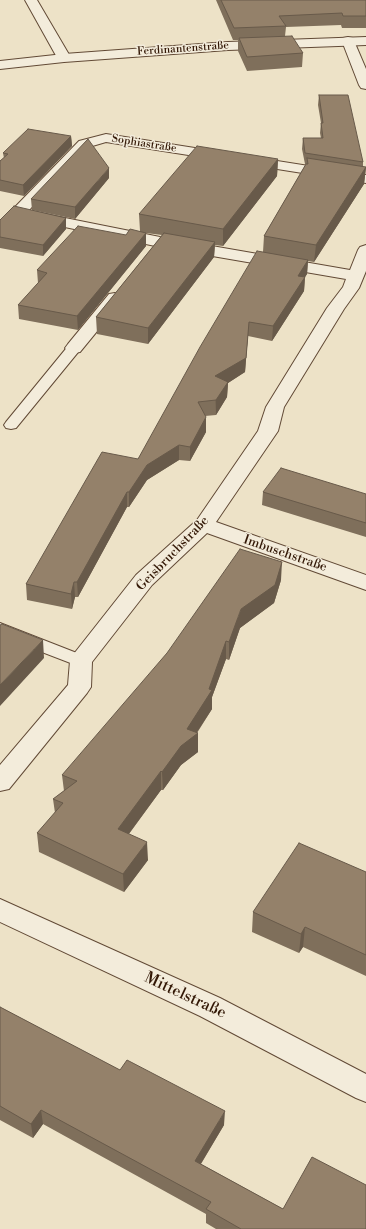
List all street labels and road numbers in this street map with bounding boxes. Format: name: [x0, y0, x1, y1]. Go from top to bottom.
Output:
street label: Ferdinantenstraße: [137, 39, 229, 59]
street label: Sophiastraße: [111, 132, 177, 156]
street label: Geisbruchstraße: [134, 513, 212, 595]
street label: Imbuschstraße: [241, 532, 329, 576]
street label: Mittelstraße: [141, 969, 229, 1023]

